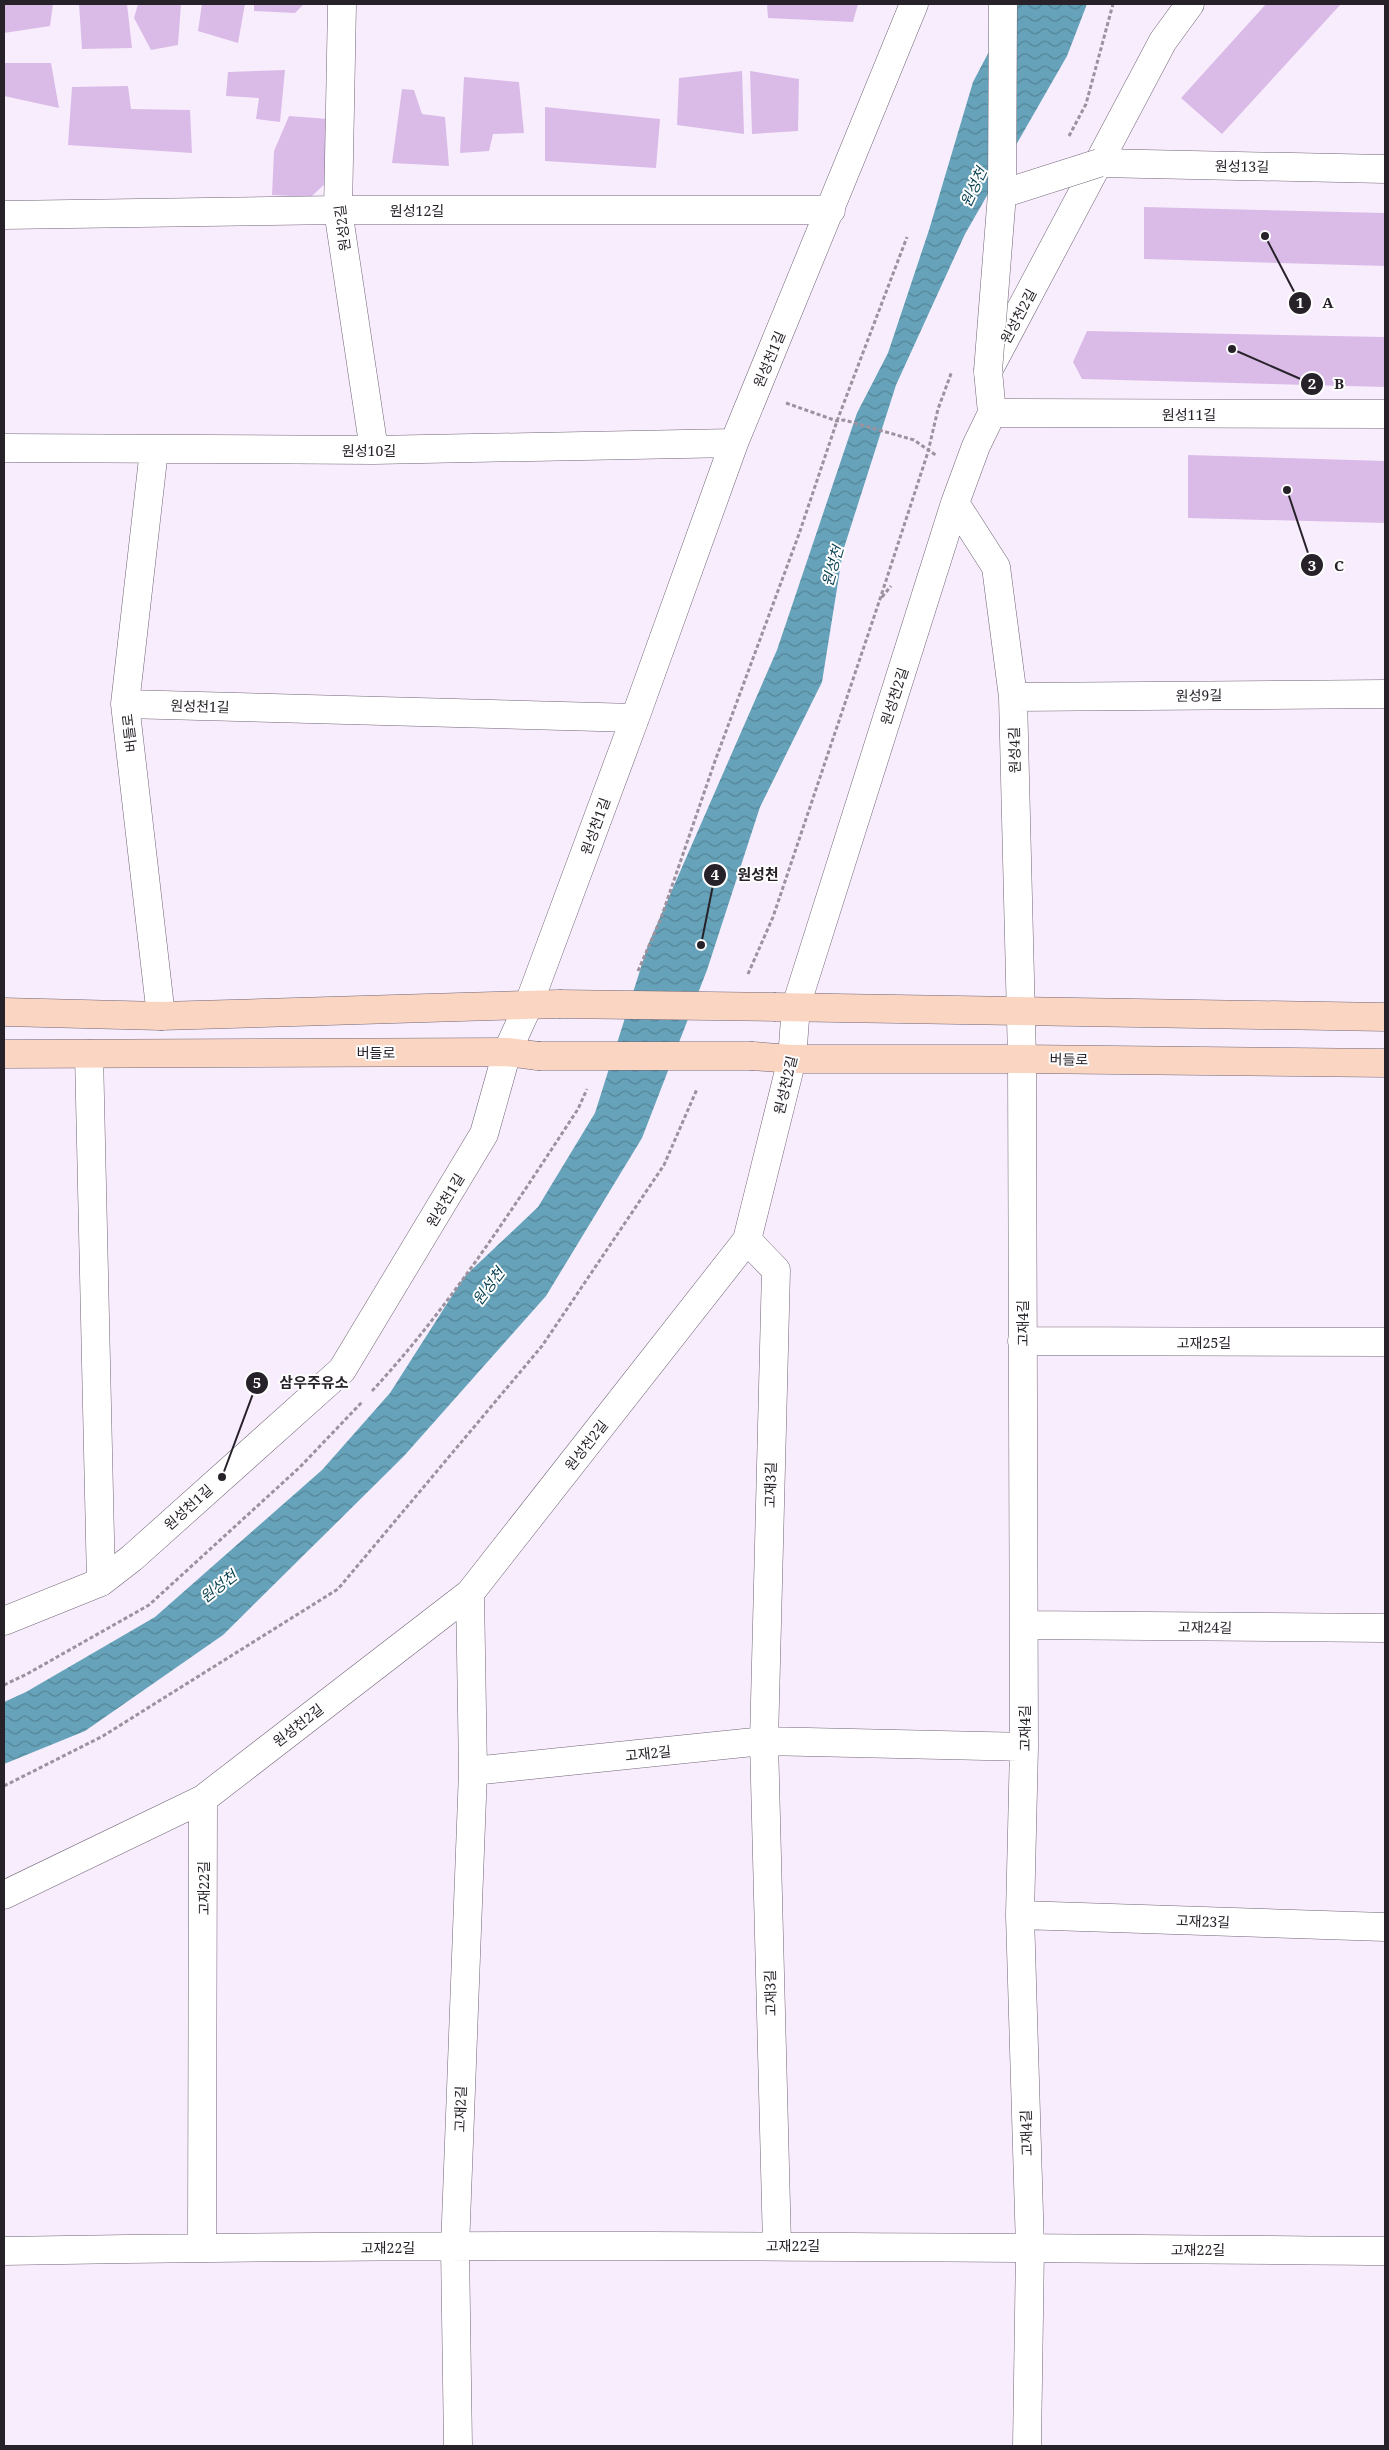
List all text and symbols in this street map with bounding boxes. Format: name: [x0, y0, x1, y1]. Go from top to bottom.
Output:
street label: 원성13길: [1215, 156, 1269, 176]
water label: 원성천: [955, 162, 992, 210]
street label: 원성12길: [390, 201, 444, 220]
street label: 원성2길: [330, 204, 354, 252]
street label: 원성천2길: [996, 285, 1040, 347]
callout: A: [1287, 288, 1343, 318]
text: 1: [1296, 292, 1304, 312]
text: A: [1322, 292, 1334, 312]
street label: 원성천1길: [749, 328, 789, 390]
callout: B: [1299, 369, 1354, 399]
text: 2: [1308, 373, 1316, 393]
text: B: [1334, 373, 1344, 393]
street label: 원성11길: [1162, 405, 1216, 424]
street label: 원성10길: [342, 441, 396, 460]
water label: 원성천: [817, 541, 848, 589]
callout: C: [1299, 550, 1354, 580]
text: 3: [1308, 555, 1316, 575]
text: C: [1334, 555, 1344, 575]
street label: 원성천2길: [876, 665, 912, 727]
street label: 원성9길: [1176, 685, 1222, 705]
street label: 원성천1길: [170, 695, 230, 717]
street label: 버들로: [117, 713, 141, 753]
street label: 원성4길: [1004, 727, 1024, 773]
street label: 원성천1길: [576, 795, 614, 857]
callout: 원성천: [703, 860, 789, 890]
text: 4: [711, 864, 720, 884]
text: 원성천: [737, 864, 779, 884]
street label: 버들로: [357, 1043, 395, 1062]
street label: 버들로: [1050, 1049, 1089, 1069]
street label: 원성천2길: [769, 1054, 801, 1116]
street label: 원성천1길: [422, 1170, 468, 1230]
water label: 원성천: [468, 1262, 510, 1309]
street label: 고재4길: [1013, 1300, 1032, 1346]
street label: 고재25길: [1177, 1333, 1231, 1352]
callout: 삼우주유소: [245, 1368, 359, 1398]
text: 5: [253, 1372, 261, 1392]
text: 삼우주유소: [279, 1372, 349, 1392]
street label: 원성천2길: [560, 1416, 612, 1474]
street label: 고재3길: [760, 1462, 780, 1508]
street label: 원성천1길: [160, 1480, 216, 1534]
water label: 원성천: [196, 1564, 242, 1607]
street label: 고재24길: [1178, 1617, 1232, 1637]
street label: 원성천2길: [269, 1699, 327, 1751]
street label: 고재4길: [1015, 1705, 1034, 1751]
street label: 고재2길: [624, 1741, 672, 1765]
street label: 고재22길: [194, 1861, 213, 1915]
street label: 고재23길: [1176, 1911, 1230, 1931]
street label: 고재3길: [760, 1970, 780, 2016]
street label: 고재2길: [450, 2085, 470, 2133]
street label: 고재4길: [1016, 2109, 1036, 2157]
street label: 고재22길: [766, 2236, 820, 2255]
street label: 고재22길: [361, 2238, 415, 2257]
street label: 고재22길: [1171, 2240, 1225, 2259]

